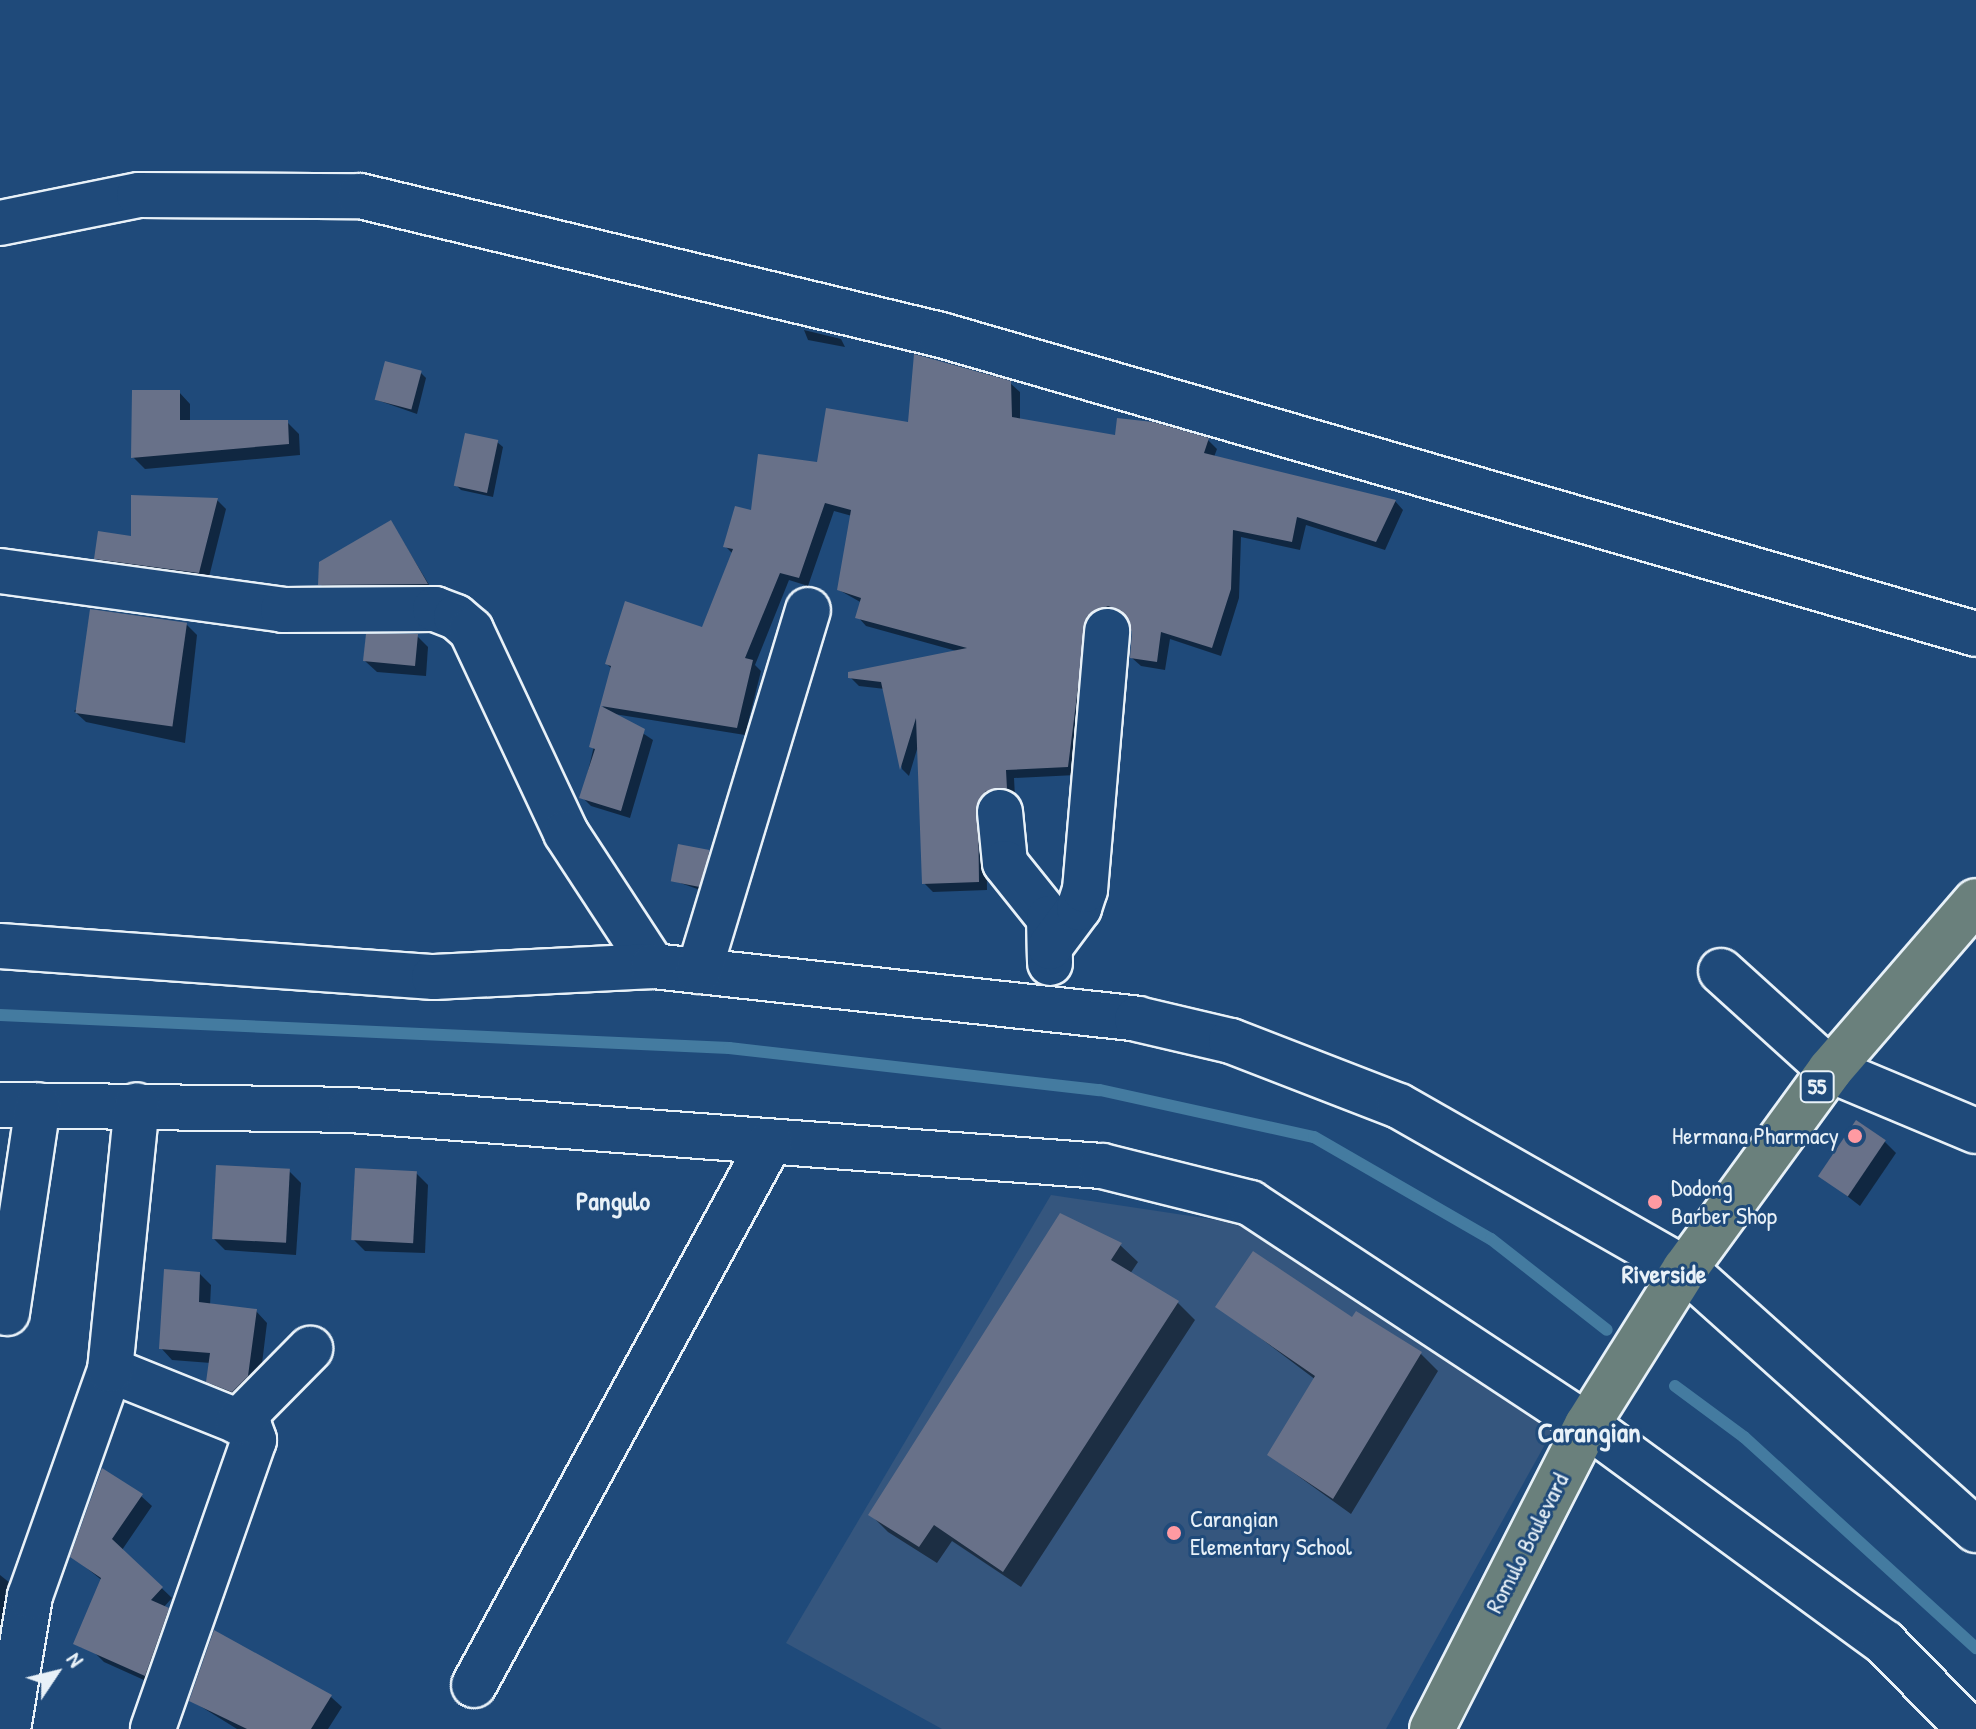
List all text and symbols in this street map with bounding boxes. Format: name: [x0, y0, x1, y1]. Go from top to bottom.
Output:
road number: 55: [1799, 1069, 1835, 1105]
place label: Hermana Pharmacy: [1672, 1122, 1839, 1150]
marker: Hermana Pharmacy: [1846, 1127, 1864, 1145]
place label: Dodong Barber Shop: [1671, 1174, 1777, 1230]
district label: Pangulo: [576, 1185, 650, 1217]
marker: Dodong Barber Shop: [1646, 1193, 1664, 1211]
district label: Riverside: [1622, 1258, 1706, 1290]
district label: Carangian: [1537, 1415, 1641, 1449]
street label: Romulo Boulevard: [1479, 1468, 1575, 1618]
place label: Carangian Elementary School: [1190, 1505, 1352, 1561]
marker: Carangian Elementary School: [1165, 1524, 1183, 1542]
north arrow: [16, 1633, 96, 1713]
text: N: [60, 1646, 91, 1673]

